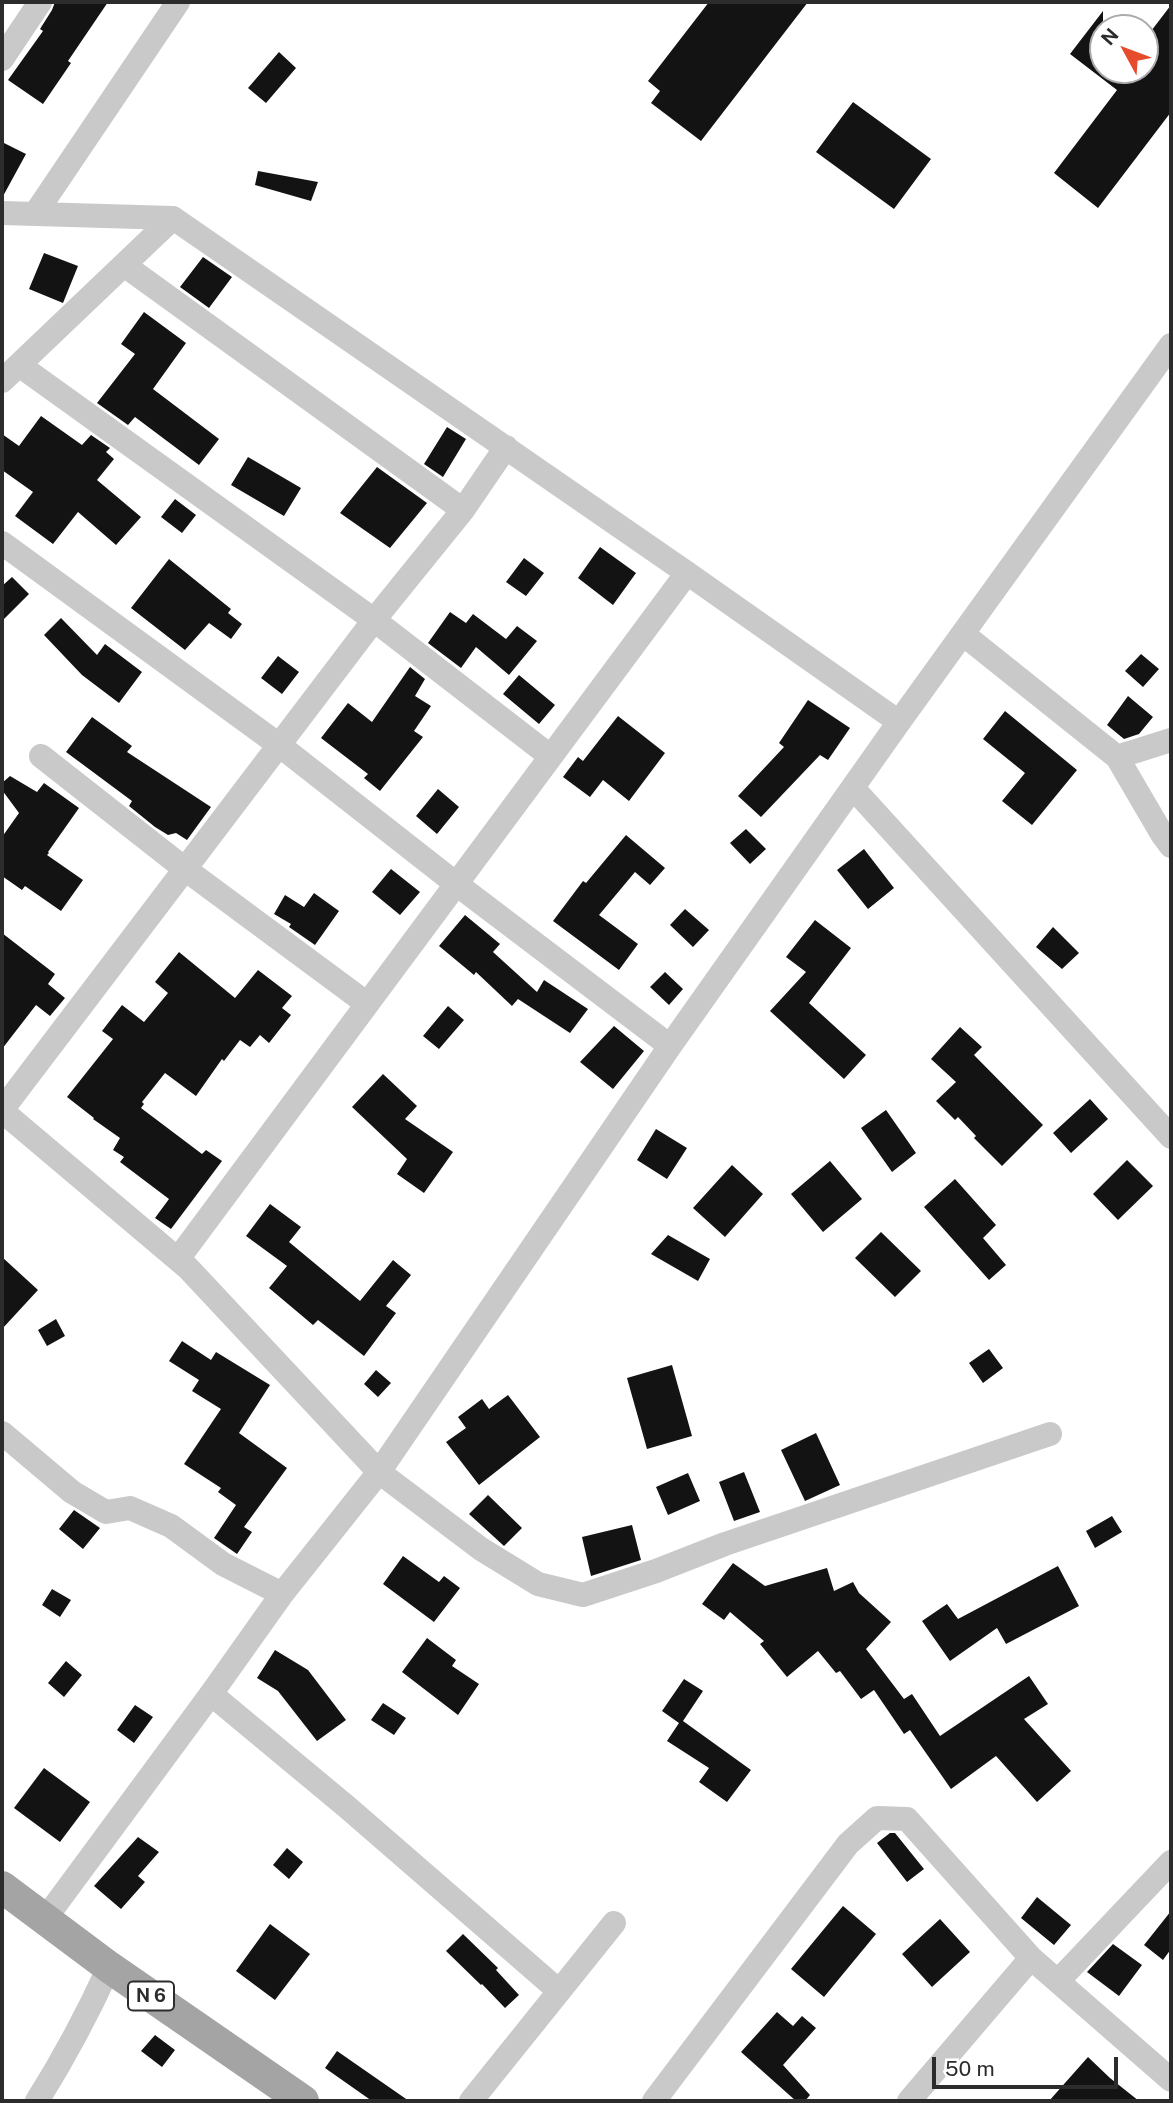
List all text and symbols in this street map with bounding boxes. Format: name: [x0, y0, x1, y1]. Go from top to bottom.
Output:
north arrow: [1089, 14, 1159, 84]
text: N: [1096, 24, 1123, 49]
road number: N 6: [128, 1982, 174, 2010]
scale bar: [935, 2044, 1120, 2088]
text: 50 m: [945, 2056, 995, 2081]

